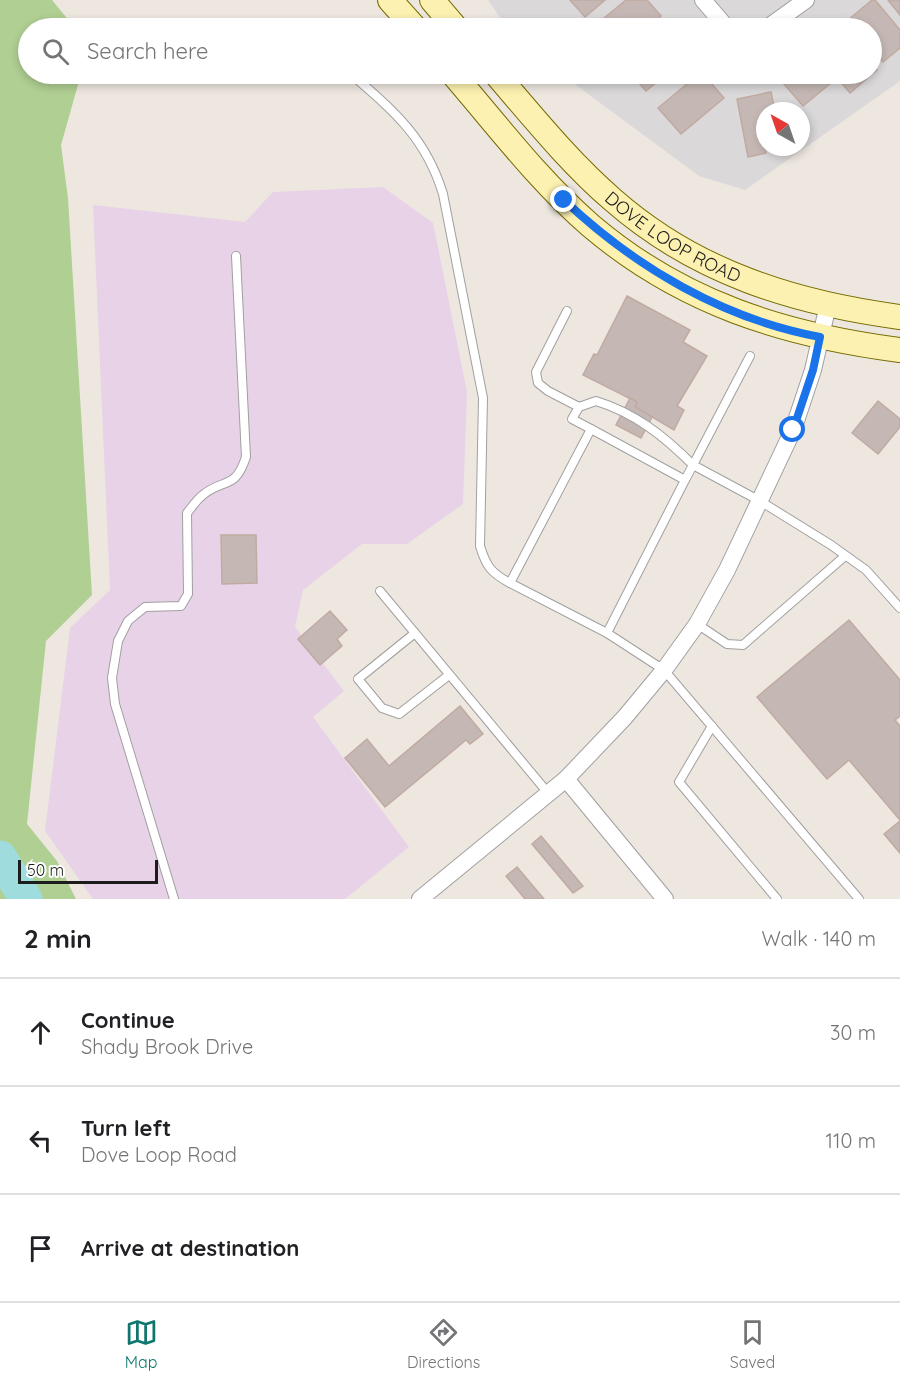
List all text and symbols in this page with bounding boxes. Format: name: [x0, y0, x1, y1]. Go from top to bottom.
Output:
search box: [18, 18, 882, 84]
icon: search: [39, 35, 72, 68]
text: Search here: [87, 37, 208, 65]
north arrow: [756, 102, 810, 156]
route end: [550, 186, 576, 212]
street label: DOVE LOOP ROAD: [600, 186, 744, 287]
route start: [779, 416, 805, 442]
scale bar: [18, 857, 158, 884]
text: 50 m: [27, 860, 64, 880]
text: 2 min: [24, 922, 92, 955]
text: Walk · 140 m: [761, 926, 876, 951]
text: Continue: [81, 1006, 175, 1034]
icon: ahead: [24, 1016, 57, 1049]
text: 30 m: [830, 1020, 876, 1045]
text: Shady Brook Drive: [81, 1034, 253, 1059]
text: Turn left: [81, 1114, 171, 1142]
icon: left: [24, 1124, 57, 1157]
text: 110 m: [826, 1128, 876, 1153]
text: Dove Loop Road: [81, 1142, 237, 1167]
icon: arrive: [24, 1232, 57, 1265]
text: Arrive at destination: [81, 1234, 299, 1262]
tab: Map: [125, 1316, 158, 1372]
tab: Directions: [407, 1316, 480, 1372]
tab: Saved: [730, 1316, 775, 1372]

